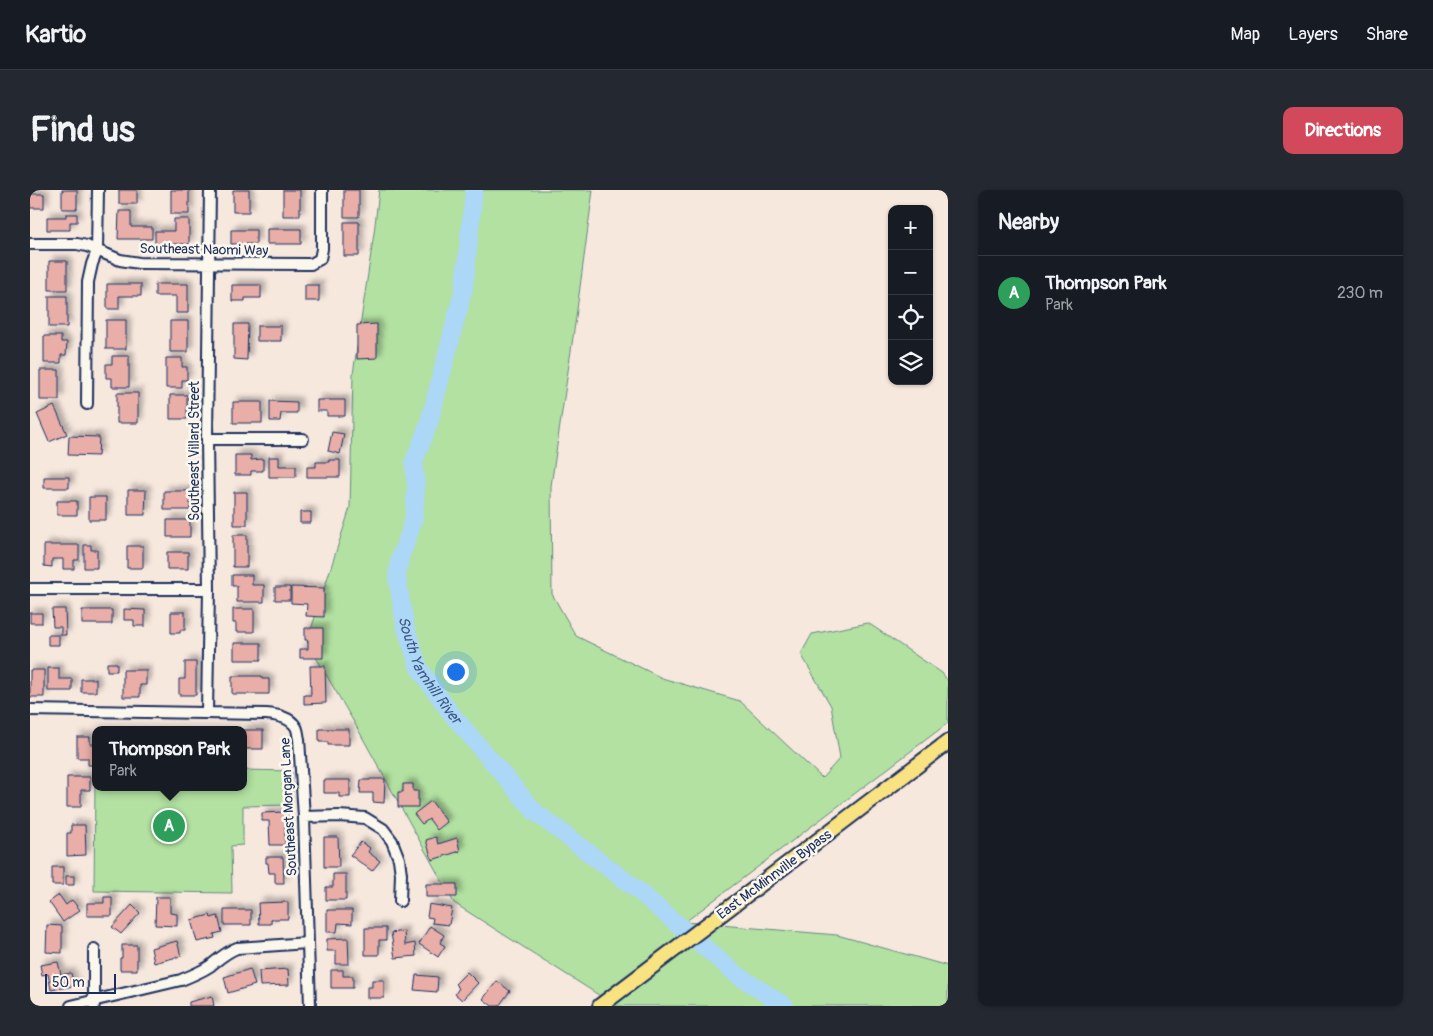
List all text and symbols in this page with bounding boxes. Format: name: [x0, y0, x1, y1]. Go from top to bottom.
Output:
text: Kartio: [25, 20, 86, 49]
text: Map: [1231, 23, 1260, 46]
text: Layers: [1288, 23, 1338, 46]
text: Share: [1366, 23, 1408, 46]
button: Directions: [1283, 107, 1403, 154]
text: Find us: [30, 108, 135, 152]
map controls: [888, 205, 933, 385]
button: +: [888, 205, 933, 250]
text: Nearby: [998, 209, 1059, 236]
street label: Southeast Naomi Way: [139, 240, 269, 259]
button: −: [888, 250, 933, 295]
text: Thompson Park: [1045, 271, 1167, 295]
text: A: [1009, 283, 1019, 303]
text: 230 m: [1337, 283, 1383, 303]
button: locate: [888, 295, 933, 340]
text: Park: [1045, 295, 1073, 315]
button: layers: [888, 340, 933, 385]
street label: Southeast Villard Street: [186, 381, 203, 521]
water label: South Yamhill River: [394, 615, 466, 730]
your location: [443, 659, 469, 685]
popup: [92, 726, 247, 791]
text: Thompson Park: [109, 737, 230, 761]
street label: Southeast Morgan Lane: [276, 737, 301, 877]
text: Park: [109, 761, 137, 781]
pin: A: [153, 807, 185, 845]
street label: East McMinnville Bypass: [714, 825, 836, 923]
scale bar: [45, 971, 116, 994]
text: 50 m: [52, 974, 85, 991]

